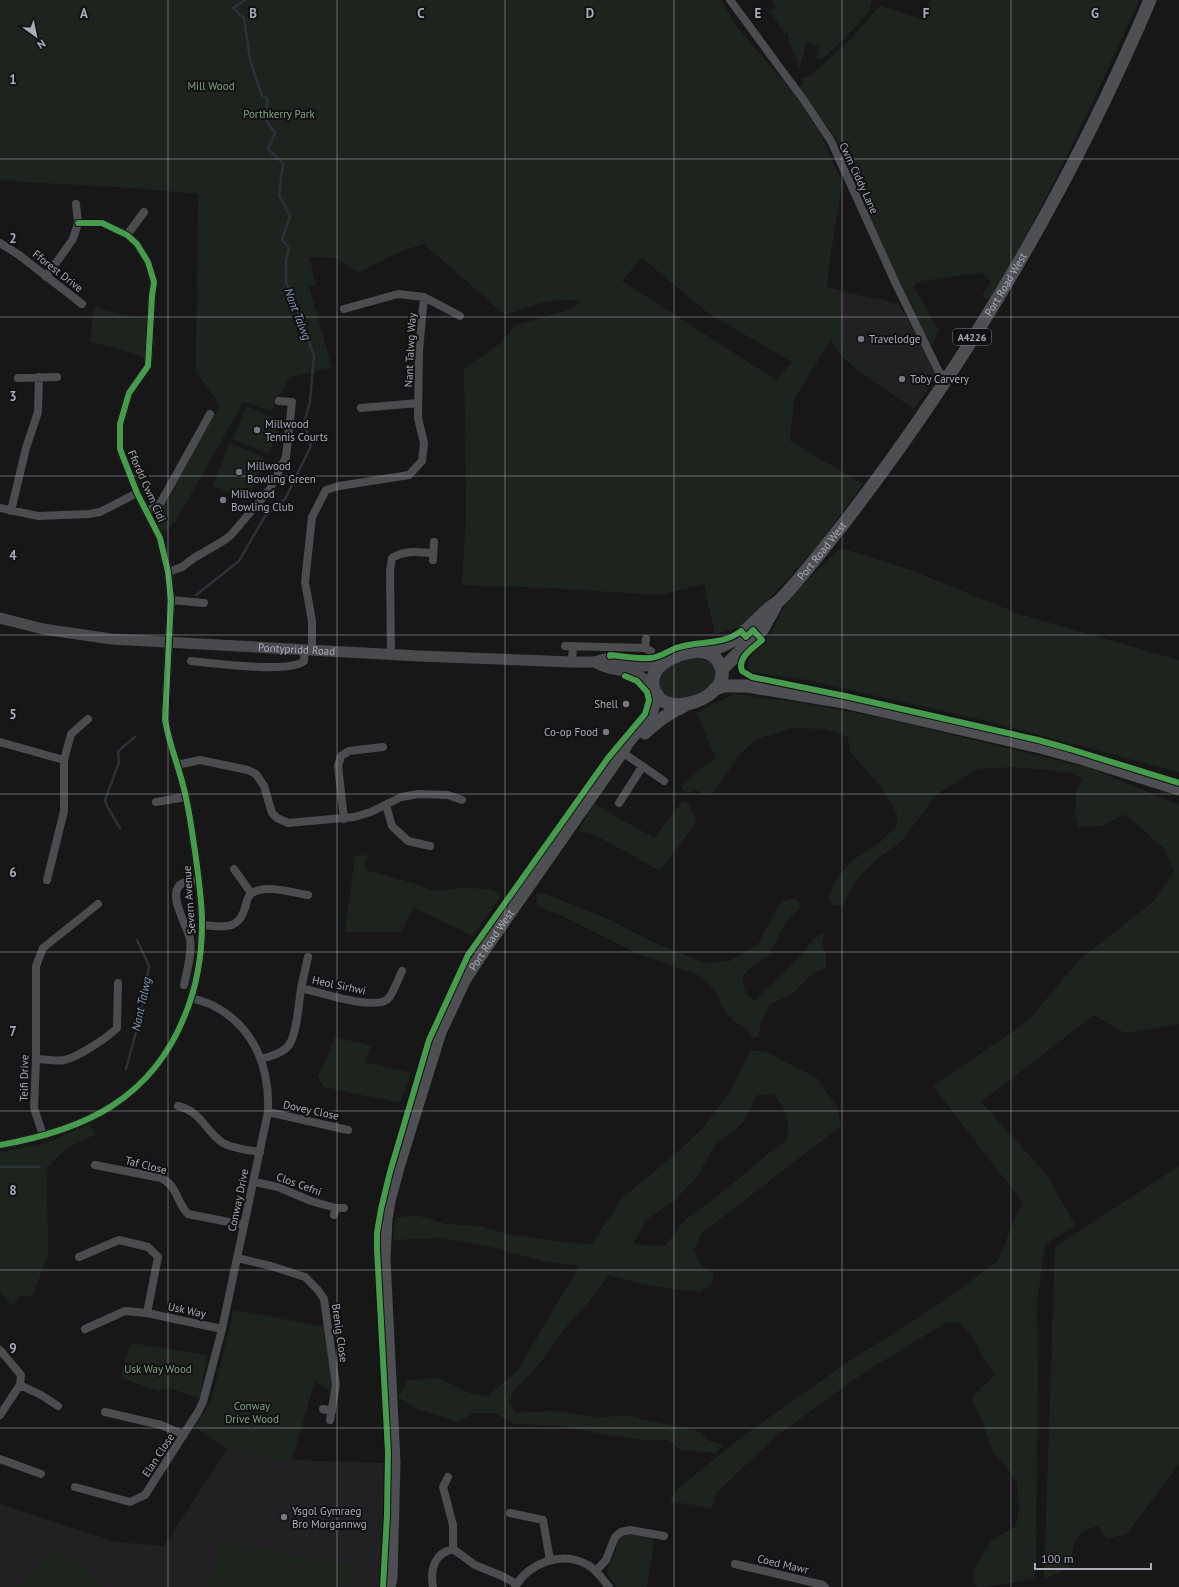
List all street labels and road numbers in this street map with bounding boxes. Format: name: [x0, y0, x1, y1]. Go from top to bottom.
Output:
street label: Cwm Ciddy Lane: [836, 140, 882, 216]
street label: Fforest Drive: [30, 247, 86, 295]
street label: Port Road West: [981, 250, 1030, 318]
street label: Nant Talwg Way: [401, 311, 419, 388]
road number: A4226: [953, 329, 991, 345]
street label: Ffordd Cwm Cidi: [125, 448, 169, 524]
street label: Port Road West: [794, 518, 850, 583]
street label: Pontypridd Road: [258, 640, 336, 658]
street label: Severn Avenue: [180, 865, 198, 935]
street label: Port Road West: [465, 906, 517, 973]
street label: Heol Sirhwi: [311, 972, 367, 998]
street label: Teifi Drive: [17, 1054, 31, 1102]
street label: Dovey Close: [282, 1097, 341, 1123]
street label: Taf Close: [124, 1153, 169, 1177]
street label: Conway Drive: [225, 1167, 252, 1233]
street label: Clos Cefni: [275, 1169, 323, 1199]
street label: Usk Way: [167, 1299, 208, 1321]
street label: Brenig Close: [329, 1303, 351, 1364]
street label: Elan Close: [139, 1430, 177, 1479]
street label: Coed Mawr: [756, 1551, 810, 1577]

